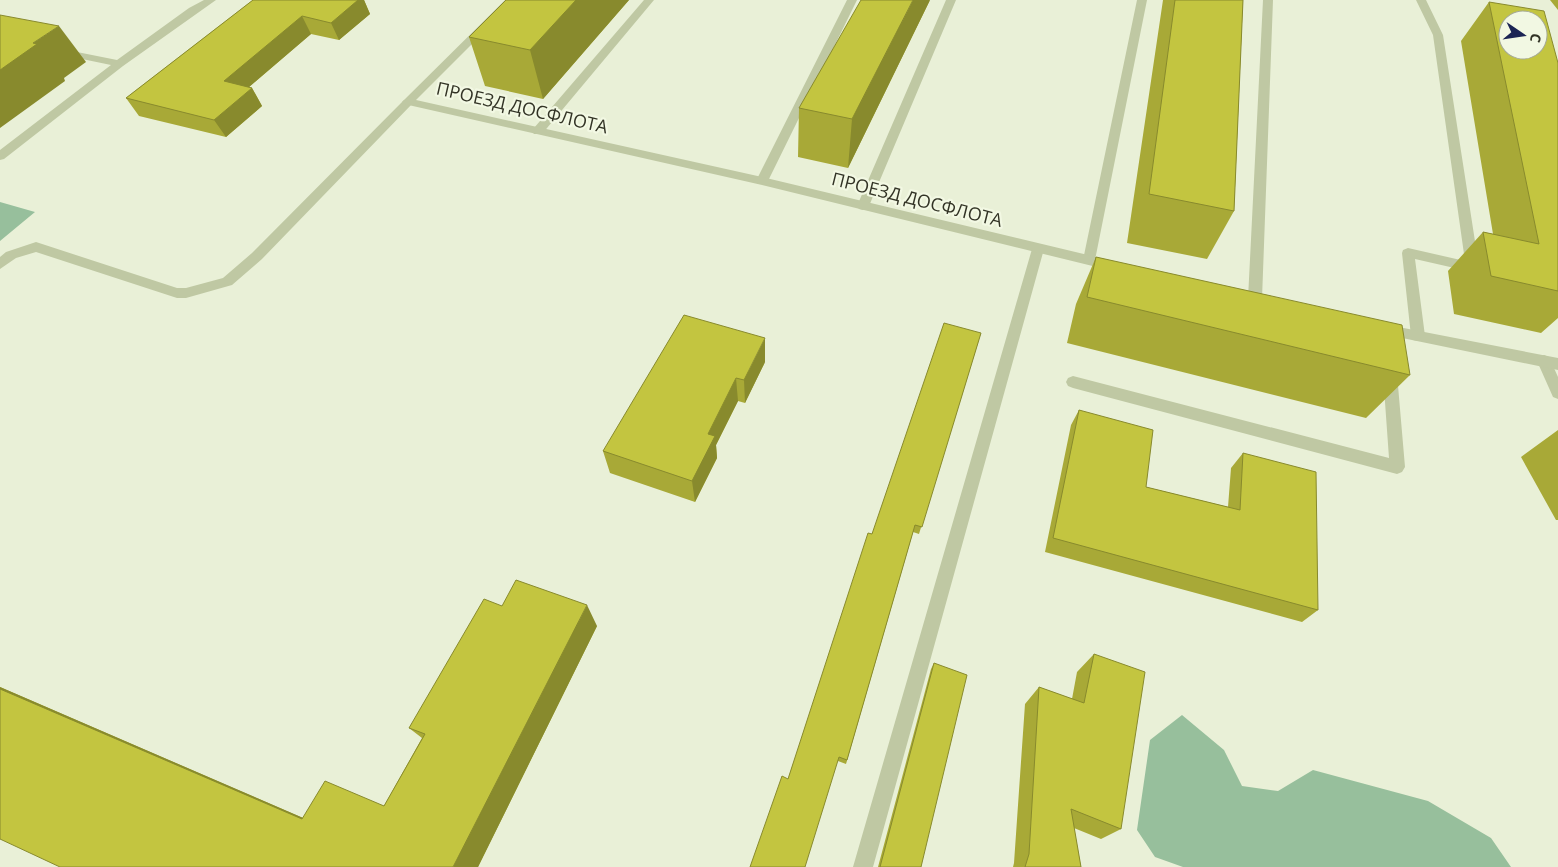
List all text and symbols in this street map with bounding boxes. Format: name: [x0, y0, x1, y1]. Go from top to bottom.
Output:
north arrow: [1498, 10, 1548, 60]
text: С: [1526, 32, 1546, 45]
street label: ПРОЕЗД ДОСФЛОТА: [434, 76, 611, 139]
street label: ПРОЕЗД ДОСФЛОТА: [829, 166, 1006, 232]

